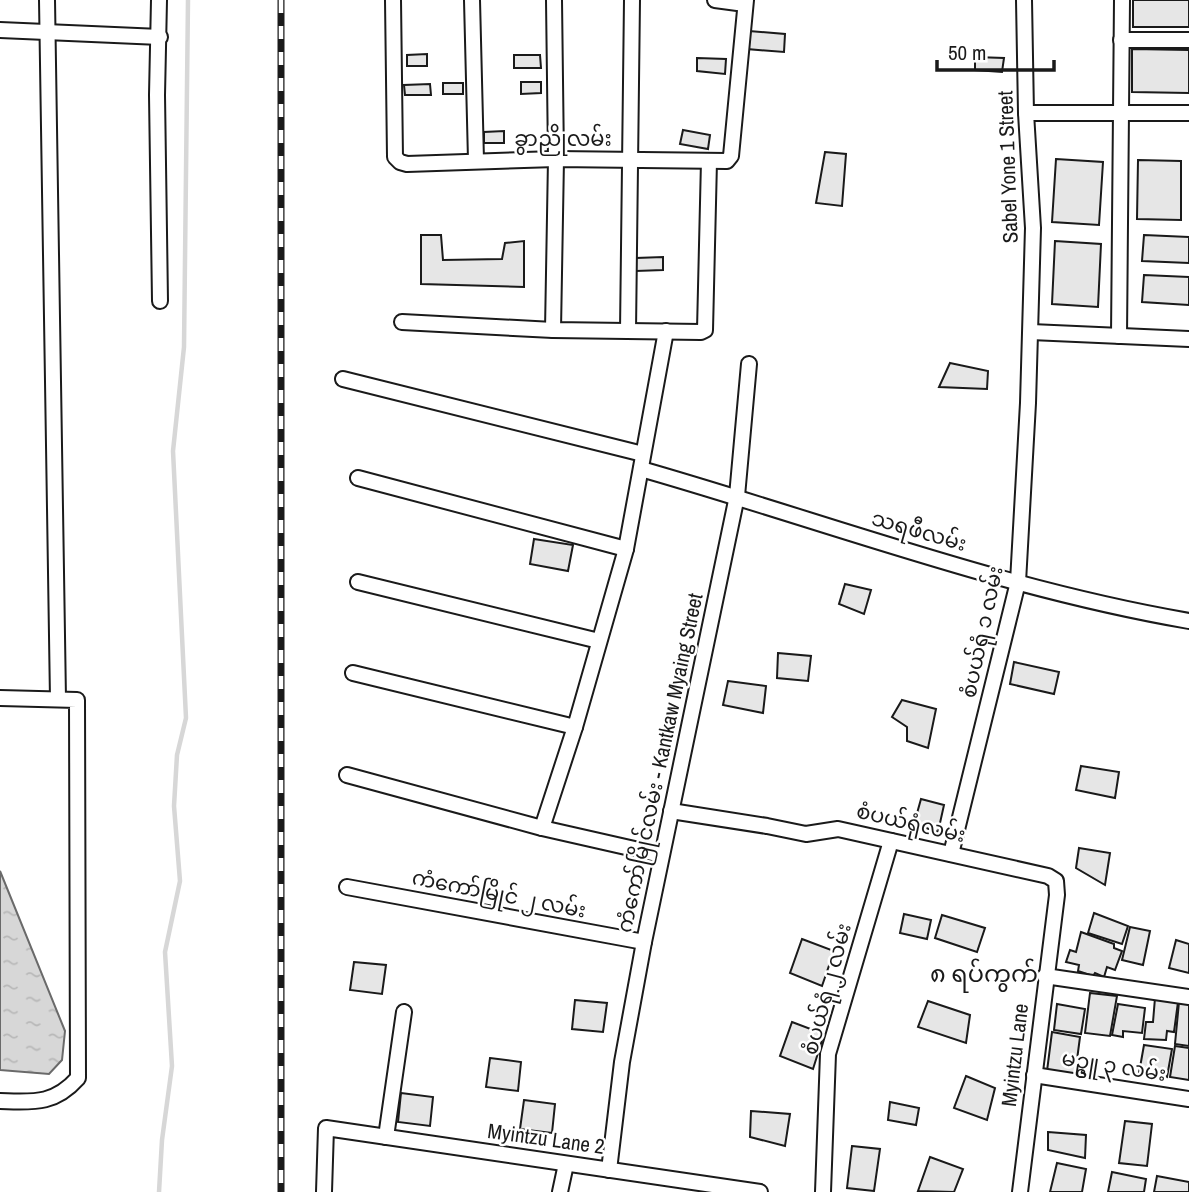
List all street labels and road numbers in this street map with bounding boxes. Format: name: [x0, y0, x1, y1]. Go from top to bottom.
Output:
street label: Sabel Yone 1 Street: [990, 90, 1025, 244]
street label: ခွာညိုလမ်း: [514, 123, 612, 156]
street label: သရဖီလမ်း: [867, 502, 970, 561]
street label: စံပယ်ရုံ ၁ လမ်း: [952, 563, 1013, 701]
street label: ကံကော်မြိုင်လမ်း - Kantkaw Myaing Street: [608, 590, 713, 936]
street label: စံပယ်ရုံလမ်း: [853, 795, 969, 852]
street label: ကံကော်မြိုင် ၂ လမ်း: [409, 861, 589, 928]
street label: စံပယ်ရုံ ၂ လမ်း: [794, 920, 861, 1059]
street label: Myintzu Lane: [994, 1002, 1035, 1108]
street label: မဥ္ဇူ ၃ လမ်း: [1059, 1042, 1169, 1091]
street label: Myintzu Lane 2: [486, 1116, 606, 1161]

